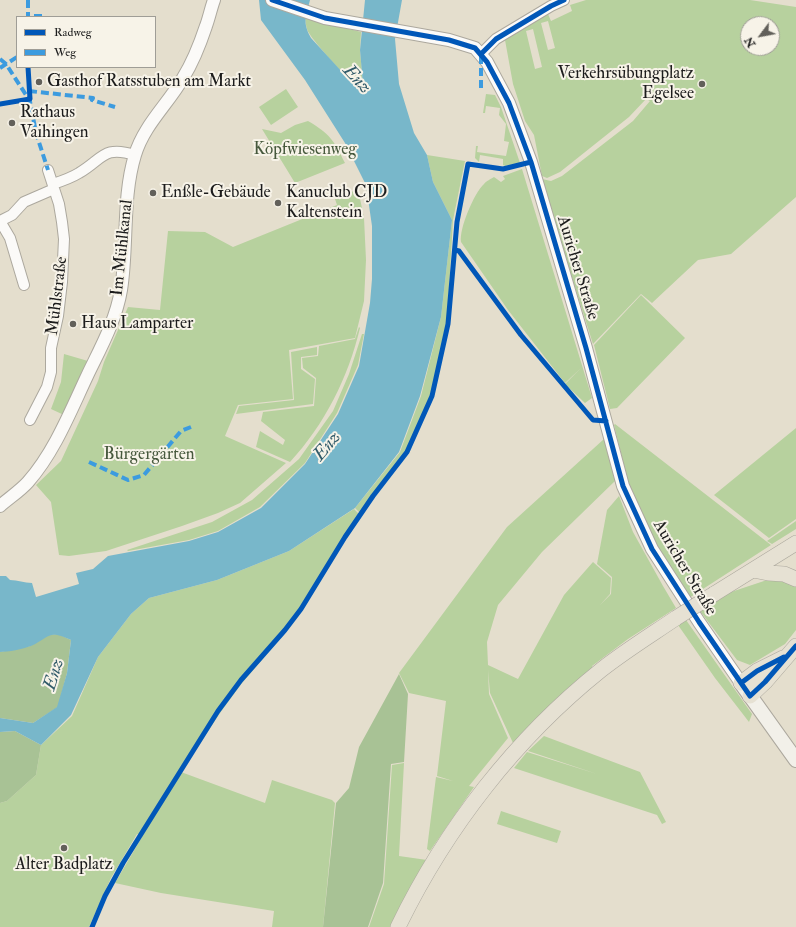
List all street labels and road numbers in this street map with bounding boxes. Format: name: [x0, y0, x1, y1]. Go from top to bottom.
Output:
street label: Im Mühlkanal: [108, 199, 138, 297]
street label: Auricher Straße: [552, 214, 602, 322]
street label: Mühlstraße: [43, 255, 73, 337]
street label: Auricher Straße: [648, 517, 720, 619]

